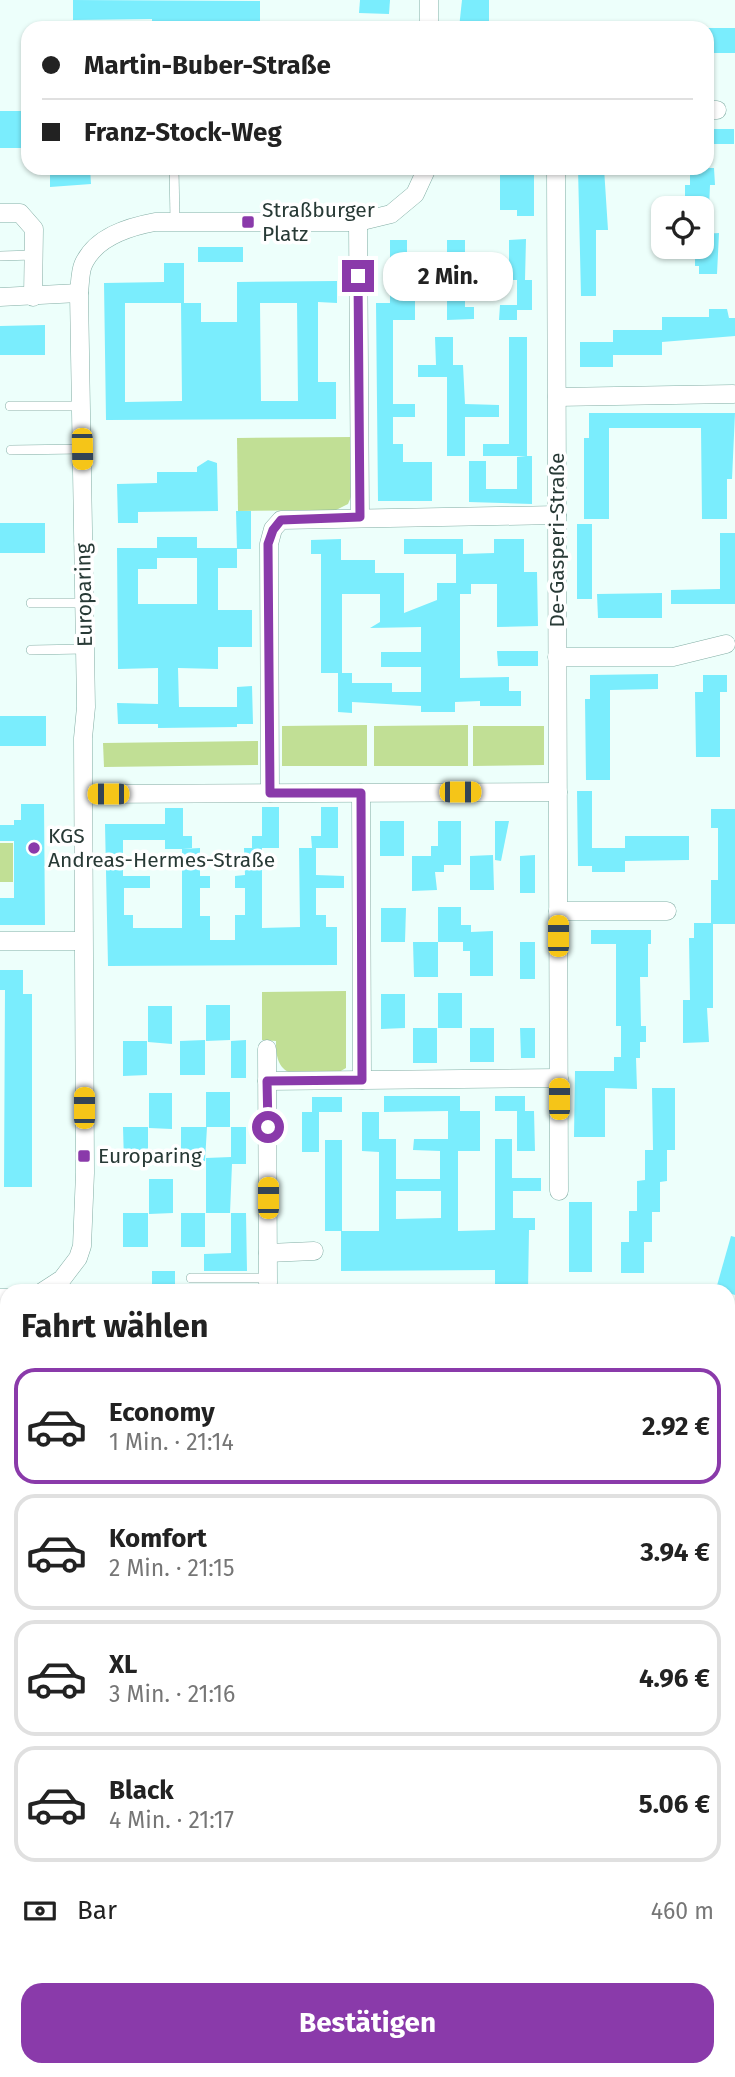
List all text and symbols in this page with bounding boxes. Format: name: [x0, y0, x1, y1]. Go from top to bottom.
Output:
text: Martin-Buber-Straße: [84, 50, 331, 81]
text: Franz-Stock-Weg: [84, 117, 282, 148]
map controls: [651, 196, 714, 259]
button: locate: [651, 196, 714, 259]
place label: Straßburger Platz: [262, 197, 375, 247]
marker: Straßburger Platz: [240, 214, 256, 230]
callout: 2 Min.: [382, 252, 512, 300]
route end: [342, 260, 374, 292]
text: 2 Min.: [418, 262, 478, 290]
car: [72, 428, 93, 470]
street label: De-Gasperi-Straße: [544, 453, 570, 628]
street label: Europaring: [70, 543, 98, 647]
car: [440, 782, 482, 803]
car: [88, 784, 130, 805]
place label: KGS Andreas-Hermes-Straße: [48, 823, 275, 873]
marker: KGS Andreas-Hermes-Straße: [26, 840, 42, 856]
car: [548, 915, 569, 957]
car: [549, 1078, 570, 1120]
car: [74, 1087, 95, 1129]
route start: [252, 1111, 284, 1143]
place label: Europaring: [98, 1143, 202, 1169]
marker: Europaring: [76, 1148, 92, 1164]
car: [258, 1177, 279, 1219]
text: Fahrt wählen: [21, 1307, 208, 1345]
icon: car: [25, 1395, 88, 1458]
text: Economy: [109, 1397, 215, 1428]
text: 2.92 €: [642, 1411, 710, 1442]
text: 1 Min. · 21:14: [109, 1428, 234, 1456]
icon: car: [25, 1521, 88, 1584]
text: Komfort: [109, 1523, 207, 1554]
text: 3.94 €: [640, 1537, 710, 1568]
text: 2 Min. · 21:15: [109, 1554, 234, 1582]
icon: car: [25, 1647, 88, 1710]
text: XL: [109, 1649, 137, 1680]
text: 4.96 €: [639, 1663, 710, 1694]
text: 3 Min. · 21:16: [109, 1680, 235, 1708]
icon: car: [25, 1773, 88, 1836]
text: Black: [109, 1775, 174, 1806]
text: 5.06 €: [639, 1789, 710, 1820]
text: 4 Min. · 21:17: [109, 1806, 234, 1834]
icon: cash: [21, 1892, 59, 1930]
text: Bar: [77, 1895, 117, 1926]
text: 460 m: [651, 1897, 714, 1925]
button: Bestätigen: [21, 1983, 714, 2063]

